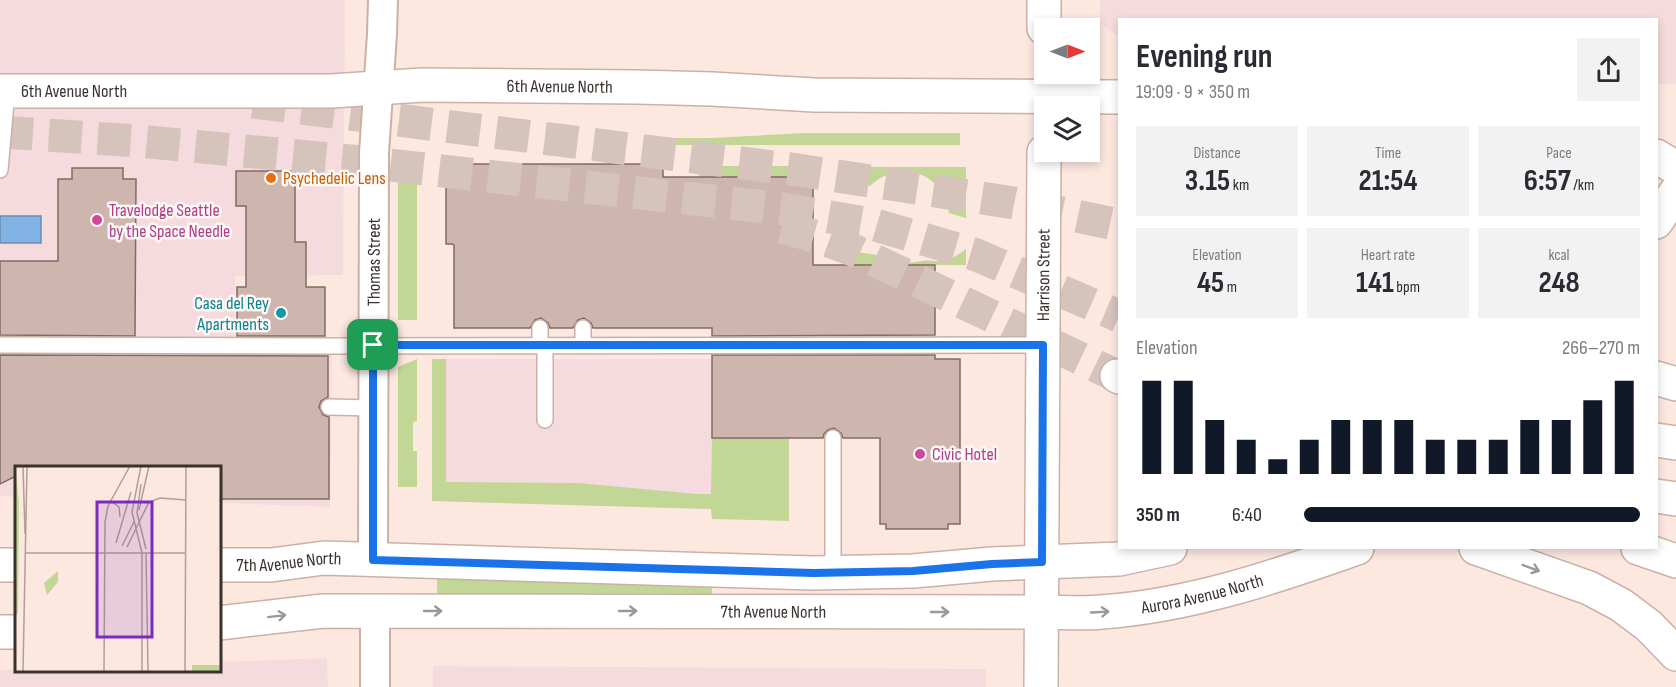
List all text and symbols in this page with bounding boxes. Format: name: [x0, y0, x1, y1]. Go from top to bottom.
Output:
north arrow: [1034, 18, 1100, 84]
map controls: [1034, 18, 1100, 162]
text: Evening run: [1136, 37, 1272, 77]
button: share: [1577, 38, 1640, 101]
street label: 6th Avenue North: [507, 75, 613, 97]
text: 19:09 · 9 × 350 m: [1136, 80, 1250, 104]
street label: 6th Avenue North: [21, 81, 127, 102]
button: layers: [1034, 96, 1100, 162]
text: Distance: [1193, 144, 1241, 163]
text: Time: [1375, 144, 1401, 163]
text: Pace: [1546, 144, 1572, 163]
text: 3.15: [1185, 163, 1230, 199]
text: 21:54: [1359, 163, 1417, 199]
text: 6:57: [1524, 163, 1571, 199]
place label: Psychedelic Lens: [283, 168, 386, 189]
marker: Psychedelic Lens: [264, 171, 278, 185]
text: km: [1230, 176, 1249, 195]
text: /km: [1571, 176, 1594, 195]
place label: Travelodge Seattle by the Space Needle: [109, 200, 230, 242]
marker: Travelodge Seattle by the Space Needle: [90, 213, 104, 227]
street label: Thomas Street: [363, 217, 384, 306]
street label: Harrison Street: [1033, 228, 1054, 321]
text: Elevation: [1192, 246, 1242, 265]
text: Heart rate: [1361, 246, 1415, 265]
text: kcal: [1548, 246, 1570, 265]
text: 45: [1197, 265, 1224, 301]
text: 141: [1356, 265, 1394, 301]
text: 248: [1538, 265, 1580, 301]
text: m: [1224, 278, 1237, 297]
text: bpm: [1394, 278, 1420, 297]
place label: Casa del Rey Apartments: [194, 293, 269, 335]
marker: Casa del Rey Apartments: [274, 306, 288, 320]
pin: [347, 319, 398, 370]
icon: arrive: [356, 328, 389, 361]
text: Elevation: [1136, 336, 1198, 360]
text: 266–270 m: [1562, 336, 1640, 360]
place label: Civic Hotel: [932, 444, 997, 465]
marker: Civic Hotel: [913, 447, 927, 461]
inset map: [15, 466, 220, 672]
text: 350 m: [1136, 503, 1180, 527]
text: 6:40: [1232, 503, 1262, 527]
street label: 7th Avenue North: [236, 547, 342, 576]
one-way arrow: [1521, 564, 1540, 575]
street label: Aurora Avenue North: [1139, 570, 1266, 618]
street label: 7th Avenue North: [720, 601, 826, 622]
one-way arrow: [423, 605, 443, 617]
one-way arrow: [618, 605, 638, 617]
one-way arrow: [930, 606, 950, 617]
one-way arrow: [1090, 606, 1110, 617]
one-way arrow: [267, 611, 286, 622]

